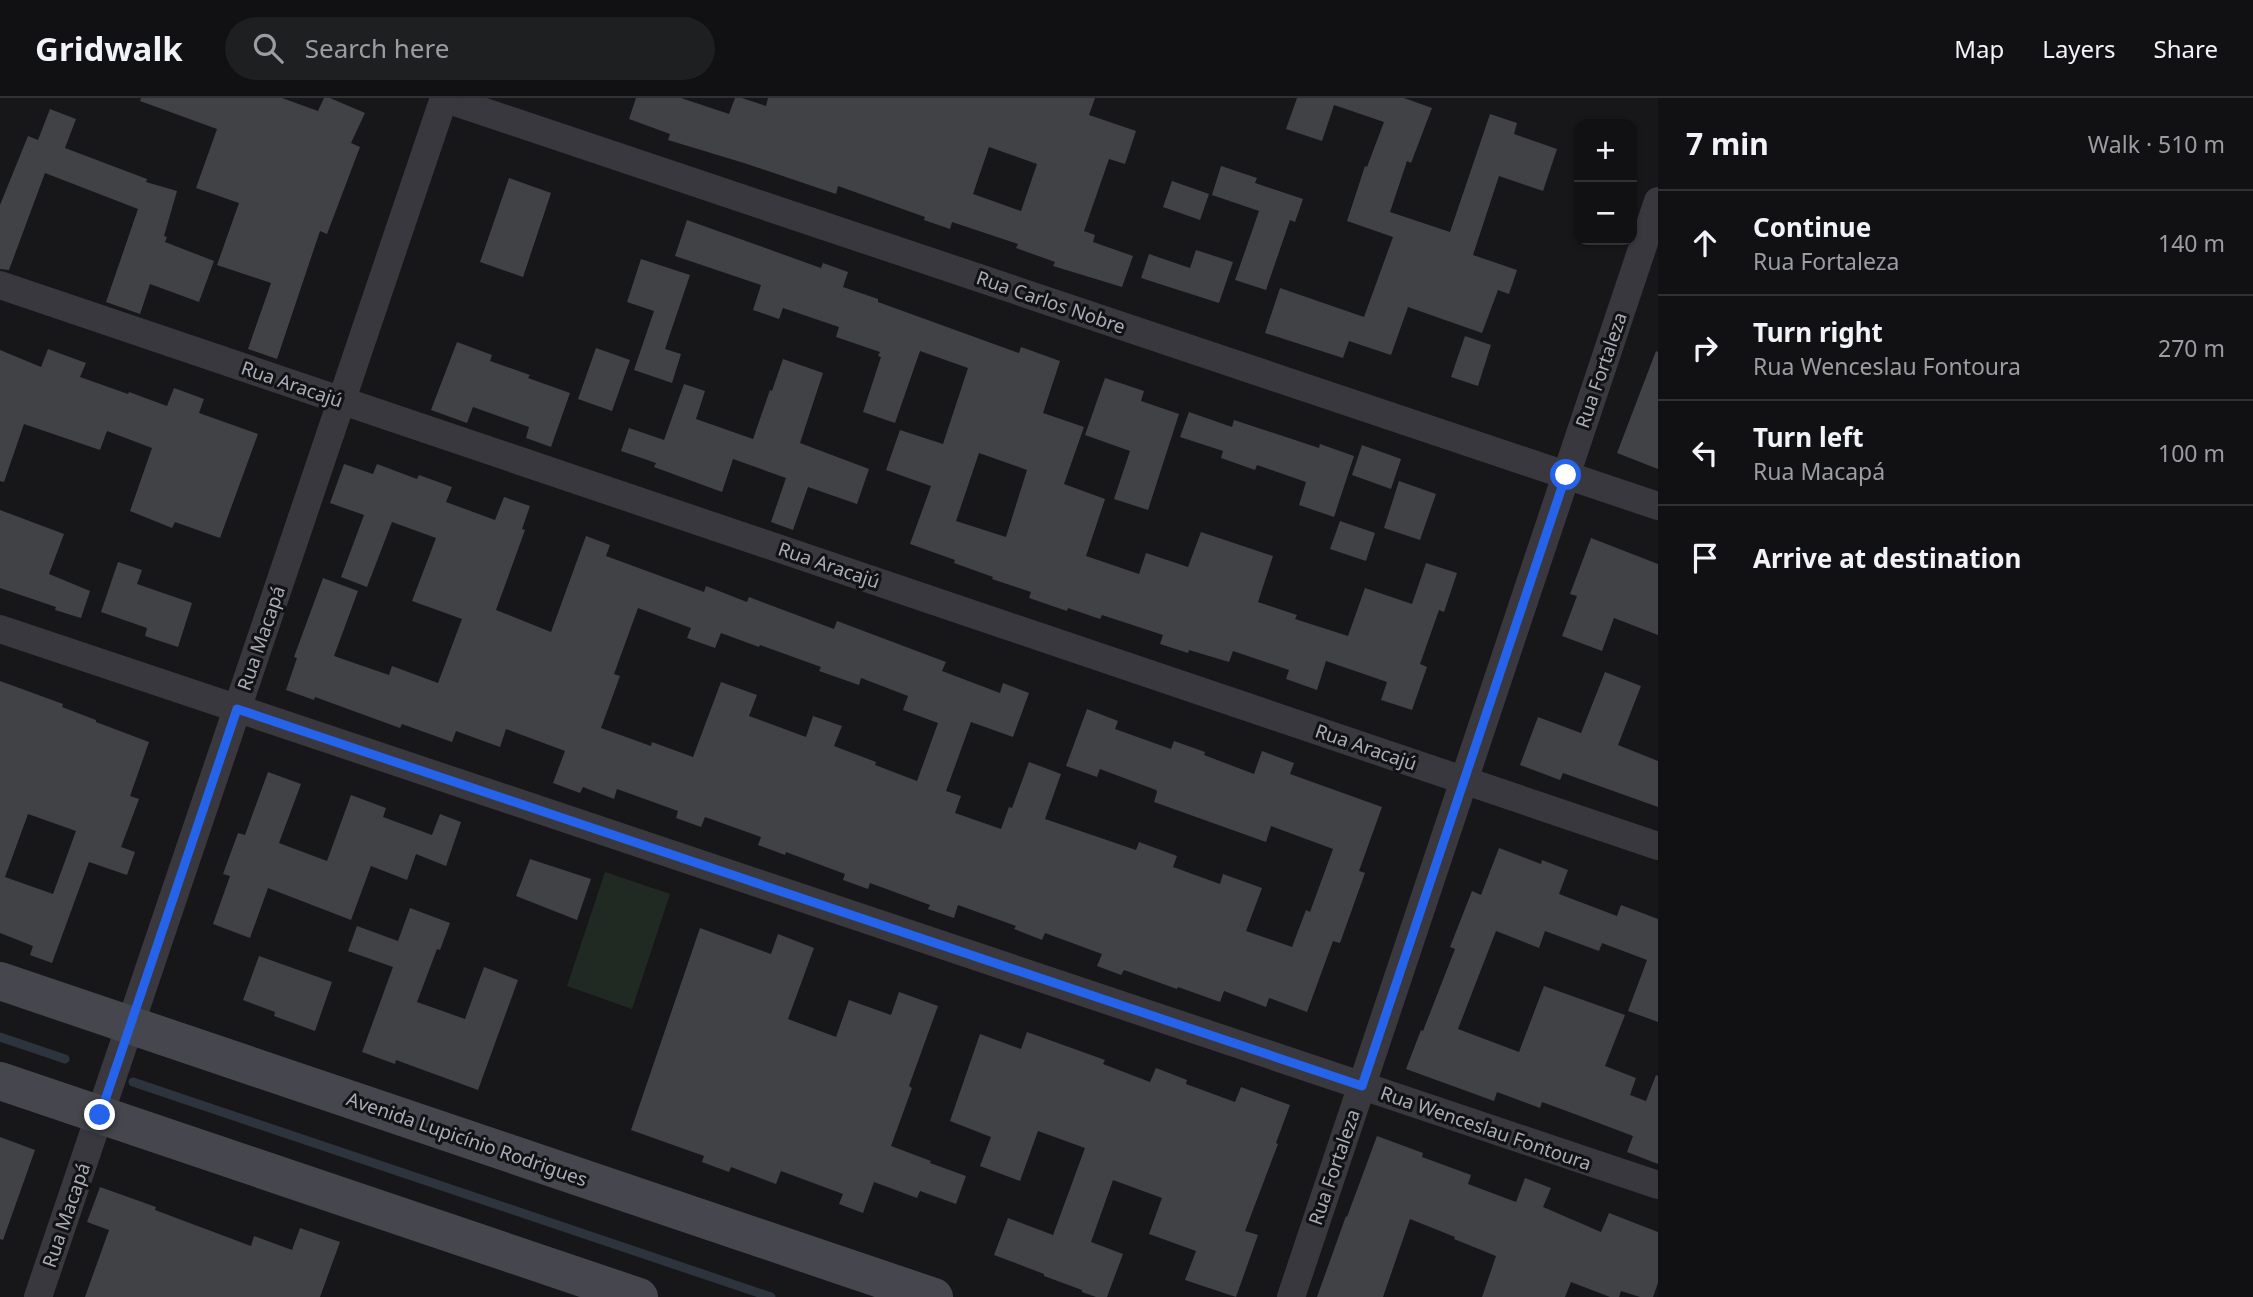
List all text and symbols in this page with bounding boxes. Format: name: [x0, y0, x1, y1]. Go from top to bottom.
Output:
search box: [225, 17, 715, 80]
text: Gridwalk: [35, 26, 183, 71]
icon: search: [249, 29, 287, 67]
text: Search here: [305, 30, 449, 66]
text: Map: [1954, 32, 2004, 65]
text: Layers: [2042, 32, 2116, 65]
text: Share: [2154, 32, 2218, 65]
map controls: [1574, 119, 1637, 245]
button: +: [1574, 119, 1637, 182]
text: 7 min: [1686, 123, 1769, 164]
text: Walk · 510 m: [2088, 128, 2225, 160]
button: −: [1574, 182, 1637, 245]
text: Continue: [1753, 209, 1871, 245]
icon: ahead: [1686, 224, 1724, 262]
text: 140 m: [2158, 227, 2225, 259]
text: Rua Fortaleza: [1753, 245, 1899, 277]
street label: Rua Carlos Nobre: [973, 264, 1129, 340]
street label: Rua Fortaleza: [1569, 309, 1633, 431]
text: Turn right: [1753, 314, 1883, 350]
icon: right: [1686, 329, 1724, 367]
text: 270 m: [2158, 332, 2225, 364]
text: Rua Wenceslau Fontoura: [1753, 350, 2021, 382]
street label: Rua Aracajú: [238, 354, 346, 414]
text: Turn left: [1753, 419, 1864, 455]
icon: left: [1686, 434, 1724, 472]
text: 100 m: [2158, 437, 2225, 469]
text: Rua Macapá: [1753, 455, 1885, 487]
route start: [1550, 459, 1581, 490]
street label: Rua Aracajú: [775, 535, 883, 595]
icon: arrive: [1686, 539, 1724, 577]
text: Arrive at destination: [1753, 540, 2022, 576]
street label: Rua Macapá: [231, 582, 291, 694]
street label: Rua Aracajú: [1312, 717, 1420, 777]
street label: Rua Wenceslau Fontoura: [1377, 1080, 1595, 1176]
street label: Avenida Lupicínio Rodrigues: [343, 1086, 591, 1192]
route end: [84, 1099, 115, 1130]
street label: Rua Fortaleza: [1302, 1106, 1366, 1228]
street label: Rua Macapá: [36, 1159, 96, 1271]

